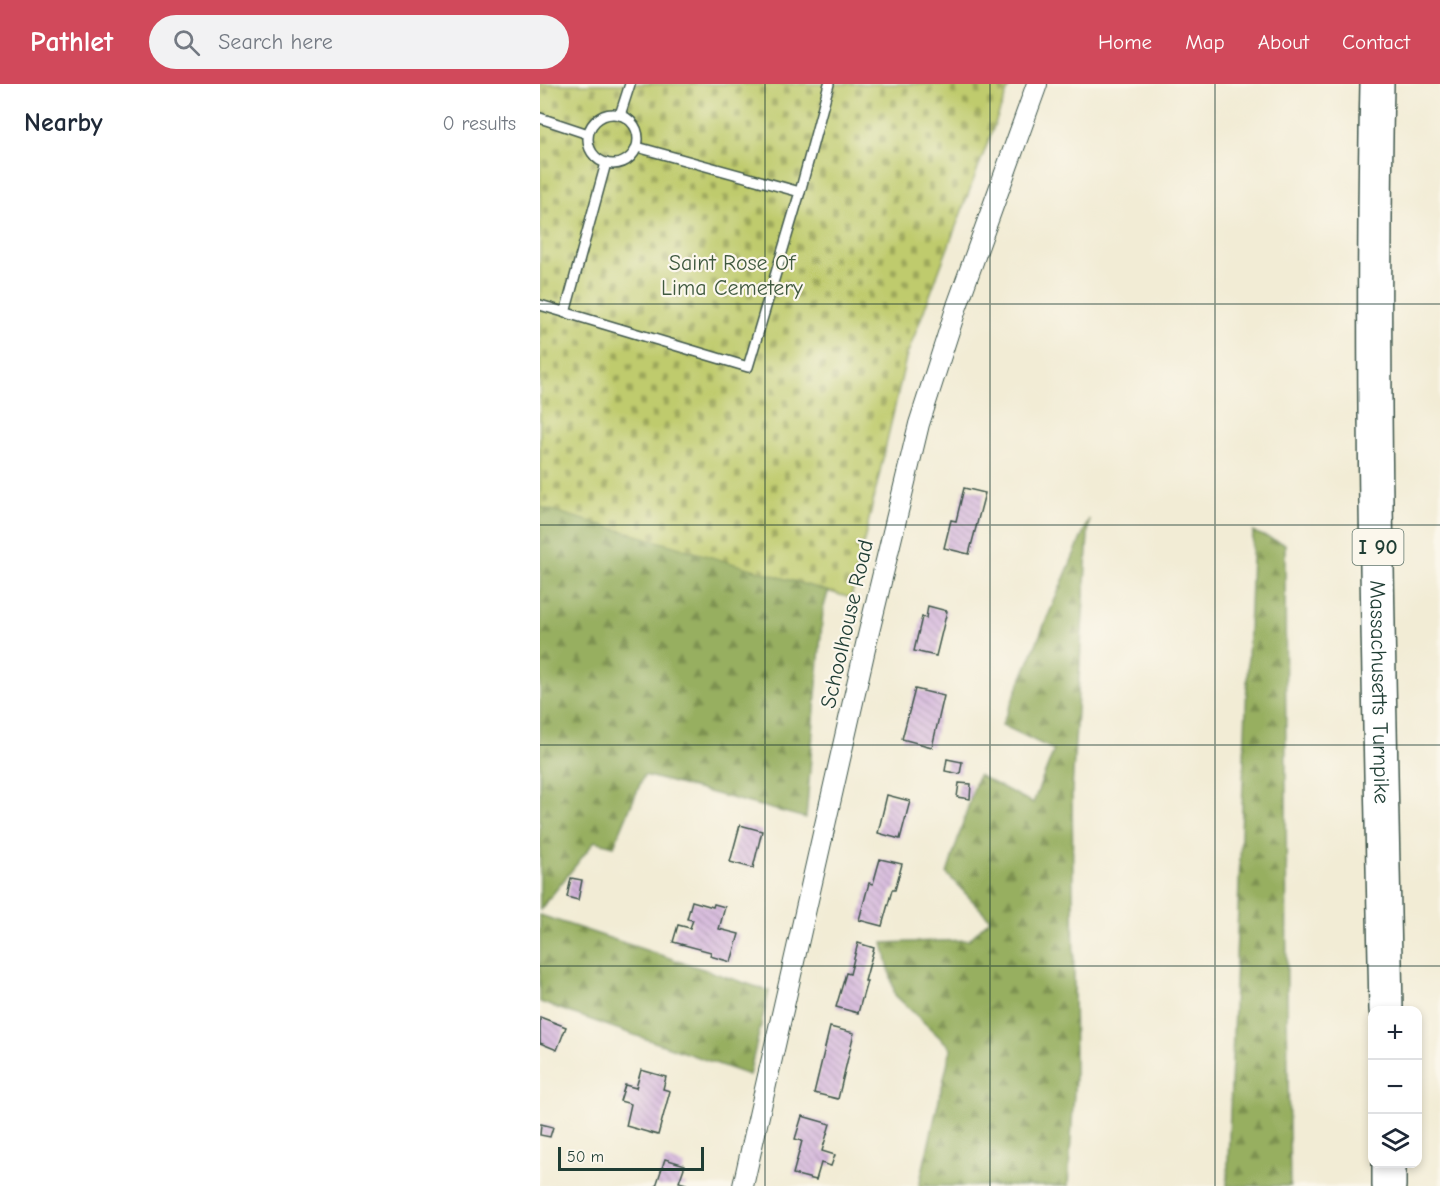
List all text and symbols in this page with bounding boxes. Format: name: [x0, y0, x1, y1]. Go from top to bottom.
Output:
search box: [149, 15, 569, 69]
text: Pathlet: [30, 26, 113, 58]
icon: search: [170, 26, 203, 59]
text: Search here: [218, 29, 333, 55]
text: Home: [1098, 30, 1152, 54]
text: Map: [1185, 30, 1225, 54]
text: About: [1258, 30, 1309, 54]
text: Contact: [1342, 30, 1410, 54]
text: Nearby: [24, 108, 103, 138]
text: 0 results: [443, 112, 516, 135]
park label: Saint Rose Of Lima Cemetery: [661, 250, 803, 301]
road number: I 90: [1352, 529, 1404, 565]
street label: Schoolhouse Road: [815, 537, 879, 711]
street label: Massachusetts Turnpike: [1364, 580, 1395, 804]
map controls: [1368, 1006, 1422, 1168]
button: +: [1368, 1006, 1422, 1060]
button: −: [1368, 1060, 1422, 1114]
button: layers: [1368, 1114, 1422, 1168]
scale bar: [558, 1144, 704, 1172]
text: 50 m: [567, 1148, 604, 1166]

